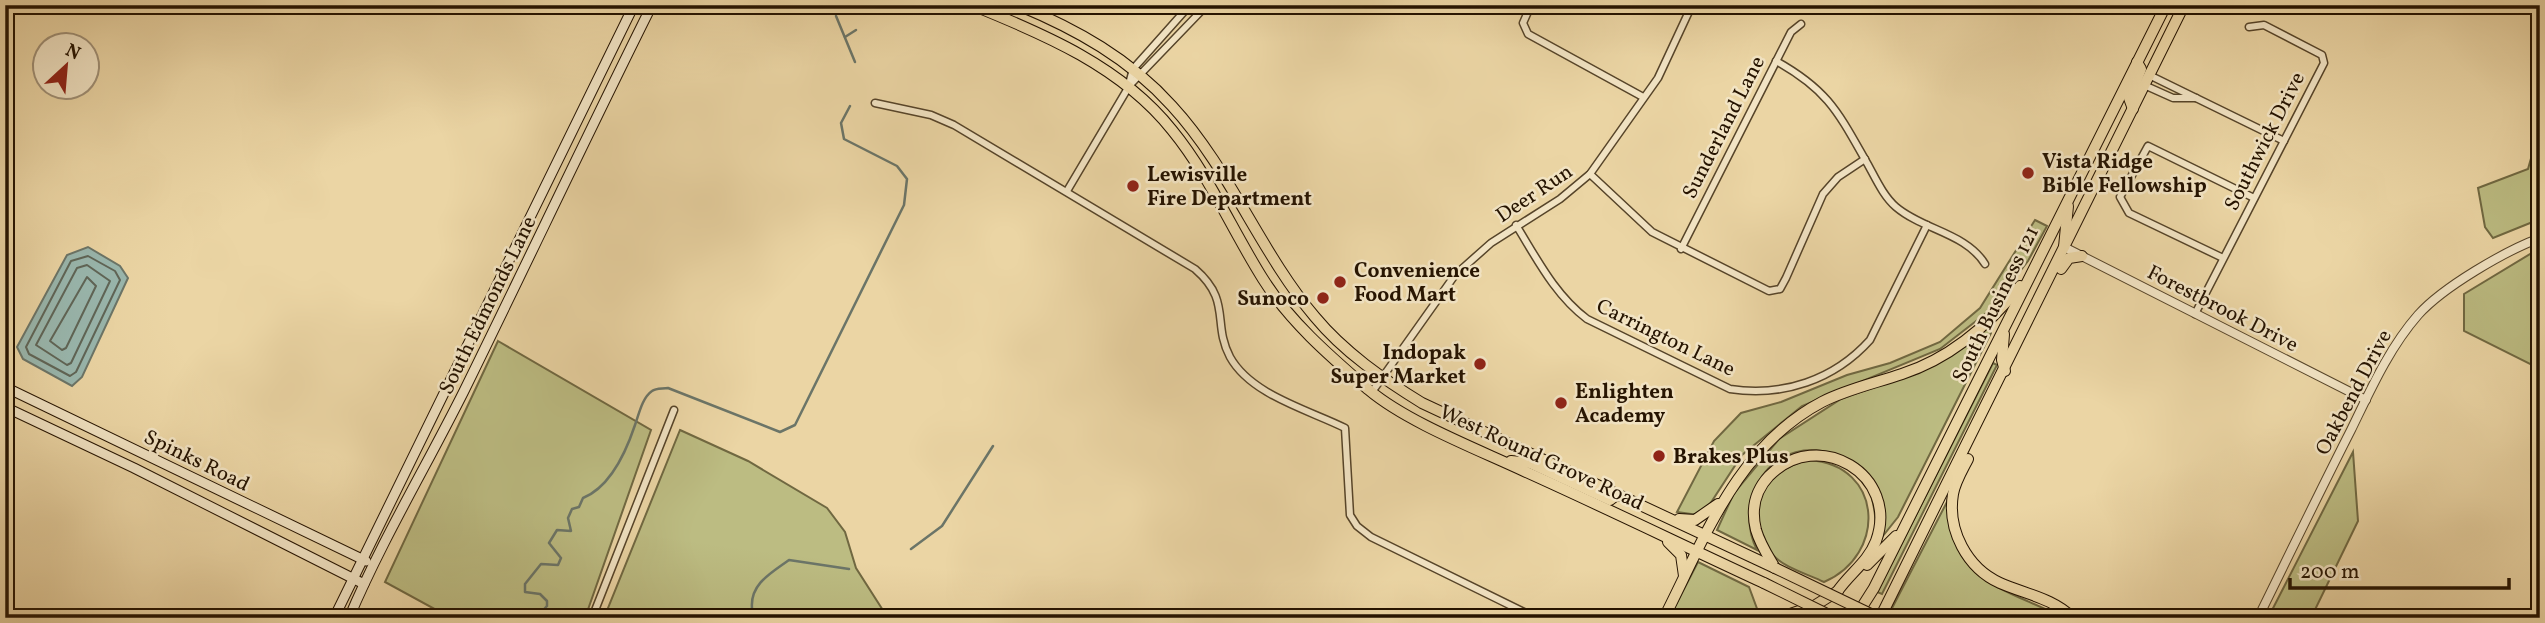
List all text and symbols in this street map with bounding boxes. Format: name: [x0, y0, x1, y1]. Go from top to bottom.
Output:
north arrow: [32, 32, 102, 102]
text: N: [61, 38, 85, 67]
street label: Sunderland Lane: [1676, 51, 1773, 204]
street label: Southwick Drive: [2218, 67, 2313, 216]
place label: Vista Ridge Bible Fellowship: [2042, 148, 2207, 201]
street label: Deer Run: [1491, 158, 1579, 231]
place label: Lewisville Fire Department: [1147, 161, 1312, 214]
marker: Vista Ridge Bible Fellowship: [2020, 165, 2036, 181]
marker: Lewisville Fire Department: [1125, 178, 1141, 194]
street label: South Edmonds Lane: [433, 212, 544, 400]
street label: South Business 121: [1946, 221, 2047, 388]
place label: Convenience Food Mart: [1354, 257, 1480, 310]
street label: Forestbrook Drive: [2142, 259, 2303, 360]
marker: Convenience Food Mart: [1332, 274, 1348, 290]
place label: Sunoco: [1237, 285, 1309, 314]
marker: Sunoco: [1315, 290, 1331, 306]
street label: Carrington Lane: [1591, 292, 1740, 385]
street label: Oakbend Drive: [2309, 325, 2400, 461]
place label: Indopak Super Market: [1331, 339, 1466, 392]
marker: Indopak Super Market: [1472, 356, 1488, 372]
place label: Enlighten Academy: [1575, 378, 1674, 431]
marker: Enlighten Academy: [1553, 395, 1569, 411]
street label: West Round Grove Road: [1434, 398, 1649, 519]
street label: Spinks Road: [139, 423, 254, 499]
place label: Brakes Plus: [1673, 443, 1789, 472]
marker: Brakes Plus: [1651, 448, 1667, 464]
scale bar: [2290, 546, 2508, 590]
text: 200 m: [2300, 558, 2360, 587]

